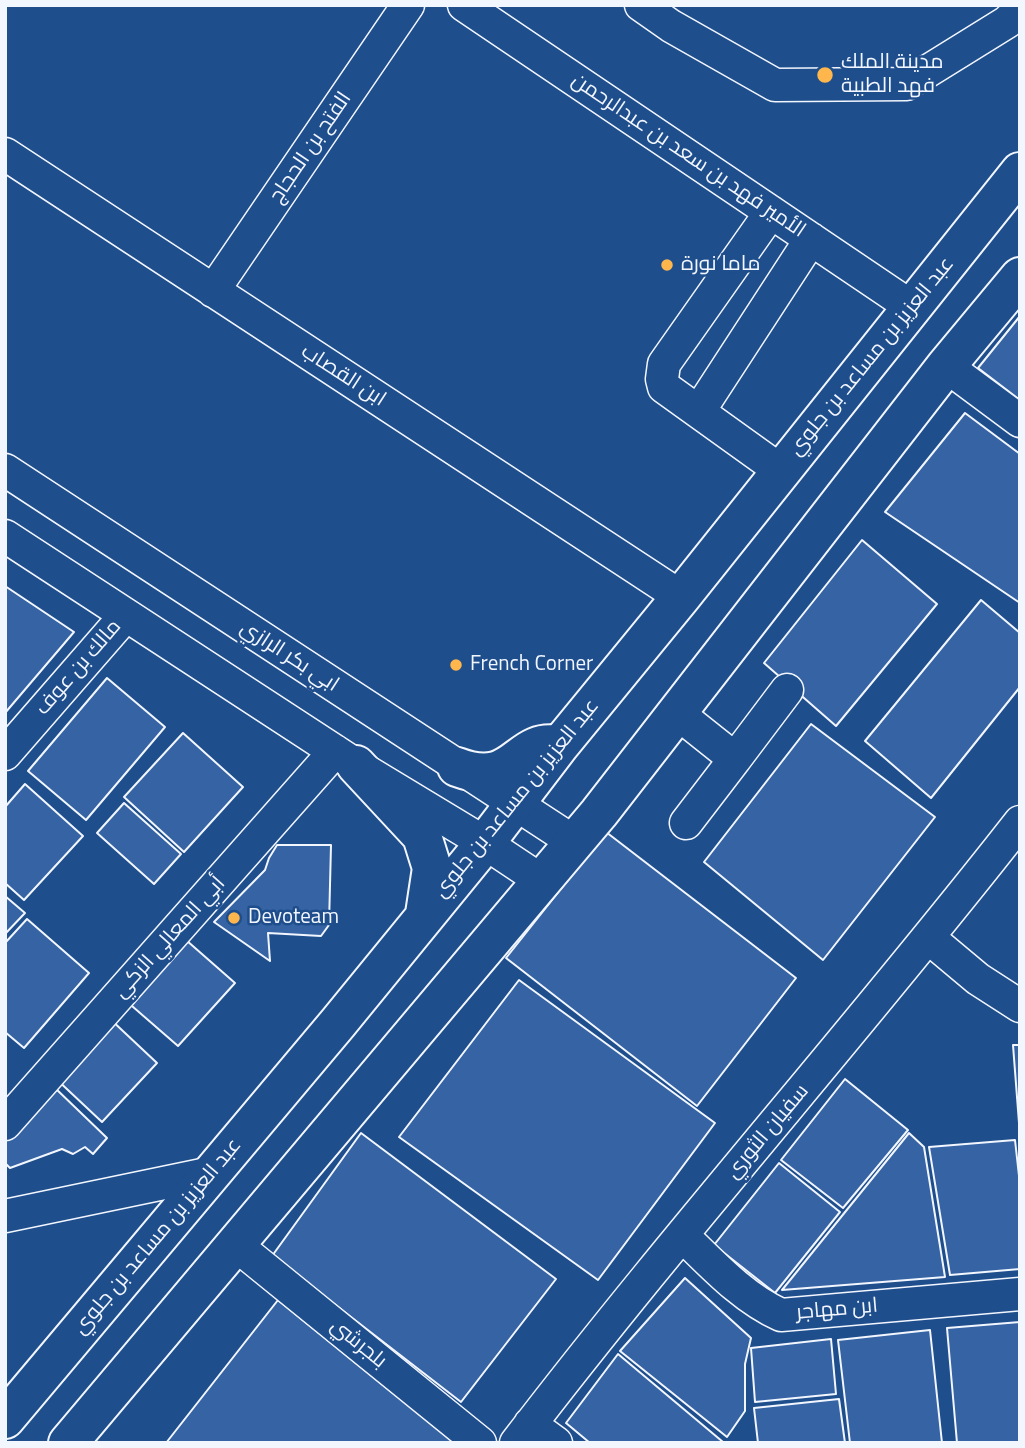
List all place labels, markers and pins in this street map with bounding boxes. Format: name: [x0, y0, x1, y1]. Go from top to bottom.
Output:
place label: مدينة الملك فهد الطبية: [841, 50, 943, 100]
marker: مدينة الملك فهد الطبية: [815, 65, 835, 85]
place label: ماما نورة: [681, 252, 761, 278]
marker: ماما نورة: [659, 257, 675, 273]
place label: French Corner: [470, 652, 593, 678]
marker: French Corner: [448, 657, 464, 673]
place label: Devoteam: [248, 905, 339, 931]
marker: Devoteam: [226, 910, 242, 926]

